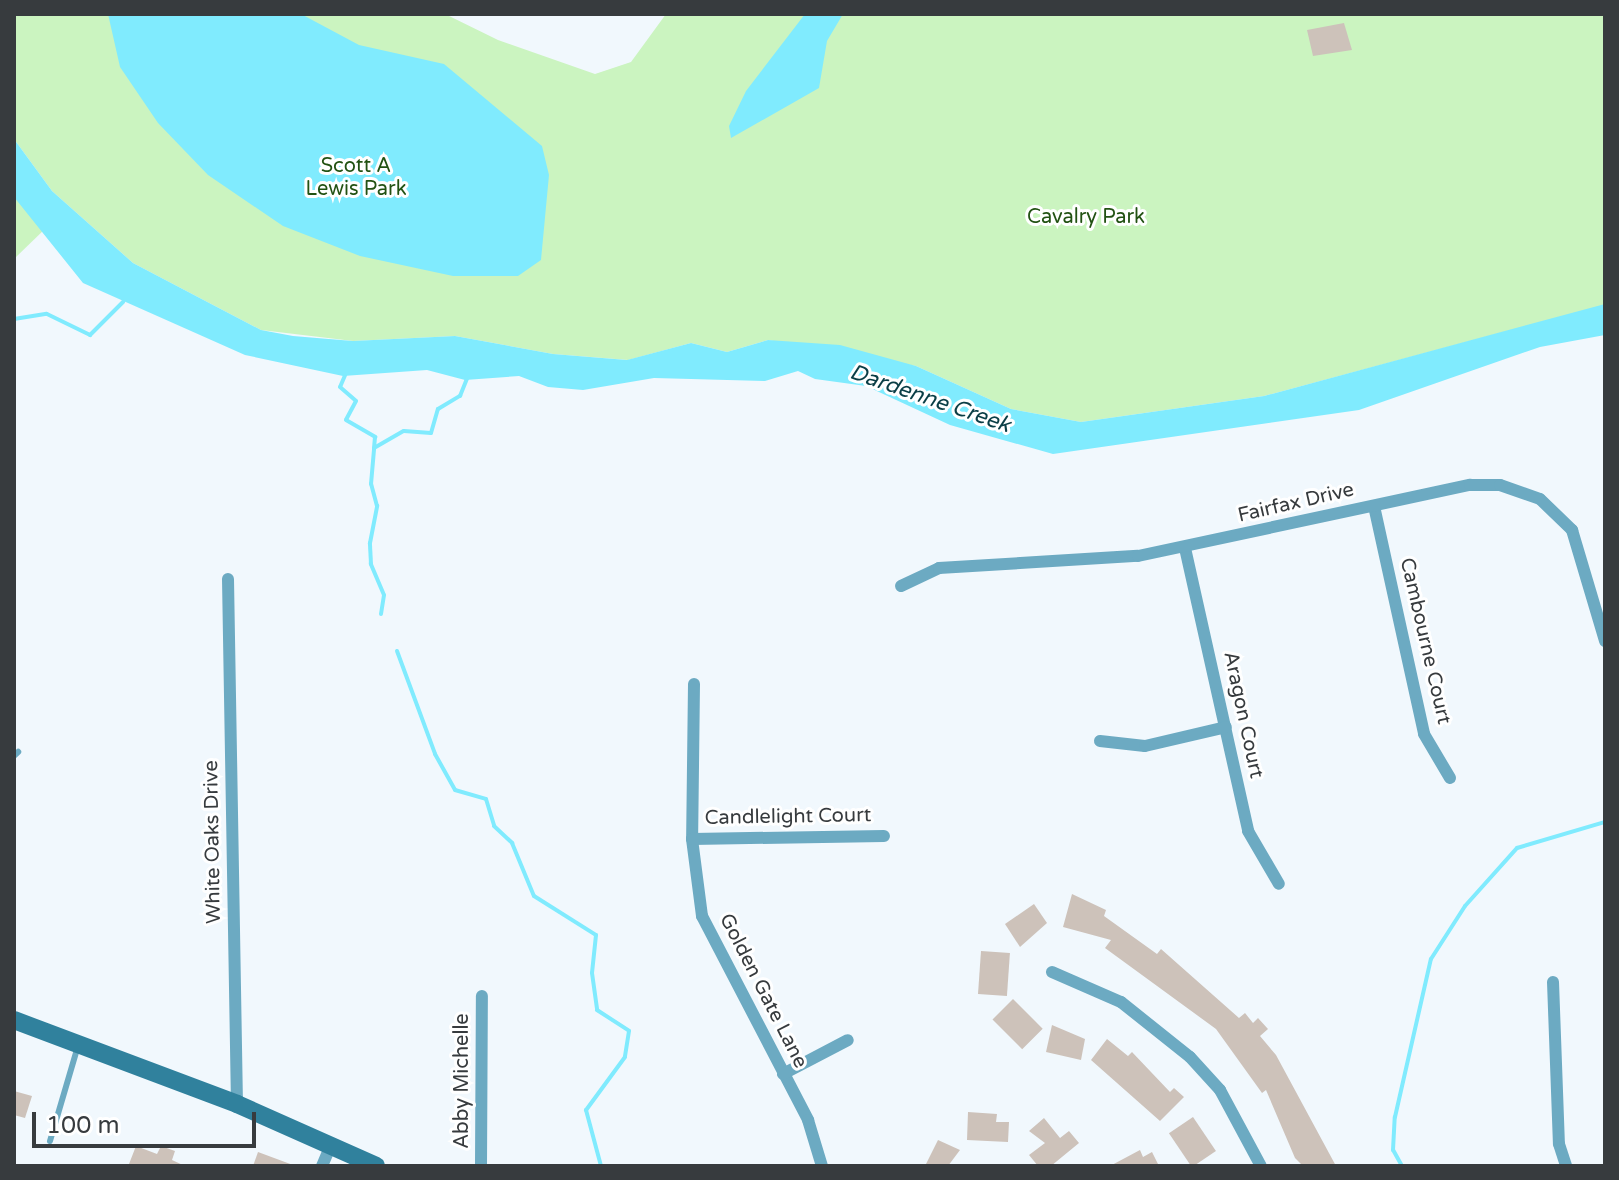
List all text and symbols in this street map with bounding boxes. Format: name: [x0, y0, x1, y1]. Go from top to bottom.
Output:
park label: Scott A Lewis Park: [305, 154, 407, 201]
park label: Cavalry Park: [1027, 205, 1145, 229]
water label: Dardenne Creek: [846, 359, 1014, 439]
street label: Fairfax Drive: [1236, 478, 1356, 528]
street label: Cambourne Court: [1394, 555, 1456, 727]
street label: Aragon Court: [1218, 649, 1268, 781]
street label: White Oaks Drive: [200, 760, 226, 924]
street label: Candlelight Court: [704, 804, 872, 830]
street label: Golden Gate Lane: [714, 910, 812, 1072]
street label: Abby Michelle: [450, 1013, 474, 1149]
scale bar: [36, 1096, 260, 1146]
text: 100 m: [46, 1111, 120, 1140]

